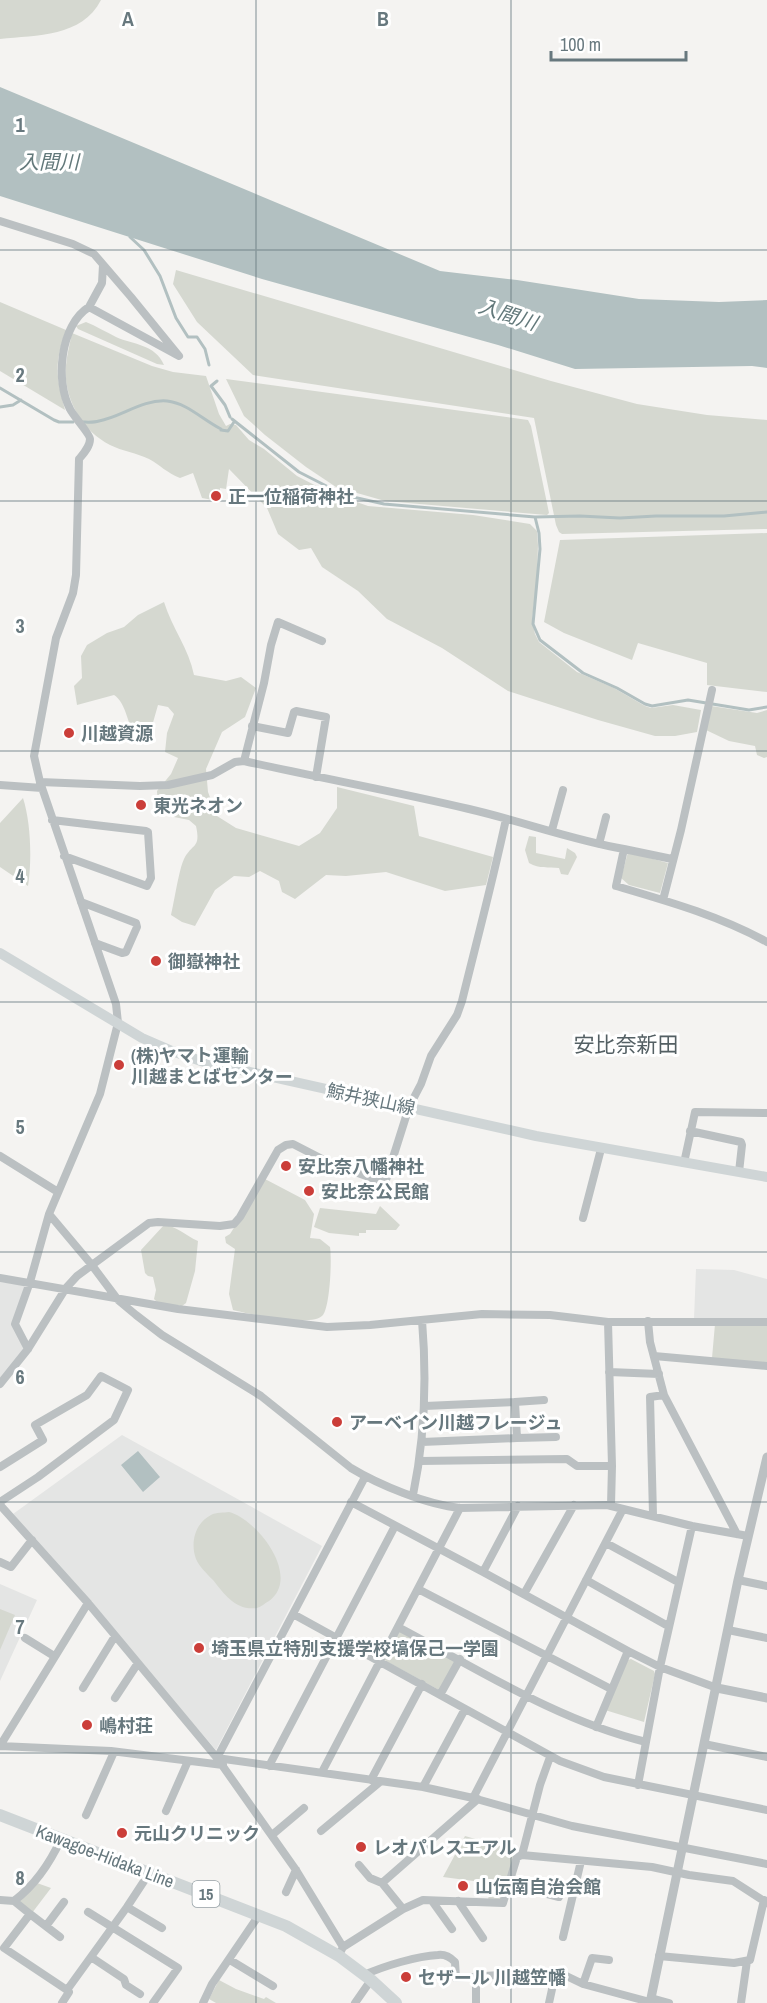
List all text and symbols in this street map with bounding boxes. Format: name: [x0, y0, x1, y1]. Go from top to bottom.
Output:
text: A: [122, 5, 134, 32]
text: B: [377, 5, 389, 32]
scale bar: [551, 24, 686, 62]
text: 100 m: [560, 32, 601, 57]
text: 1: [15, 111, 25, 138]
water label: 入間川: [19, 148, 81, 175]
water label: 入間川: [475, 292, 543, 337]
text: 2: [15, 361, 25, 388]
place label: 正一位稲荷神社: [228, 484, 354, 509]
marker: 正一位稲荷神社: [209, 489, 223, 503]
text: 3: [15, 612, 25, 639]
place label: 川越資源: [81, 721, 153, 746]
marker: 川越資源: [62, 726, 76, 740]
place label: 東光ネオン: [153, 793, 243, 818]
marker: 東光ネオン: [134, 798, 148, 812]
text: 4: [15, 862, 25, 889]
place label: 御嶽神社: [167, 949, 240, 974]
marker: 御嶽神社: [149, 954, 163, 968]
district label: 安比奈新田: [574, 1030, 679, 1059]
place label: (株)ヤマト運輸 川越まとばセンター: [131, 1043, 293, 1089]
marker: (株)ヤマト運輸 川越まとばセンター: [112, 1058, 126, 1072]
street label: 鯨井狭山線: [324, 1077, 418, 1121]
text: 5: [15, 1113, 25, 1140]
place label: 安比奈八幡神社: [298, 1154, 424, 1179]
marker: 安比奈八幡神社: [279, 1159, 293, 1173]
place label: 安比奈公民館: [321, 1179, 429, 1204]
marker: 安比奈公民館: [302, 1184, 316, 1198]
text: 6: [15, 1363, 25, 1390]
place label: アーベイン川越フレージュ: [349, 1410, 562, 1435]
marker: アーベイン川越フレージュ: [330, 1415, 344, 1429]
text: 7: [15, 1613, 25, 1640]
place label: 埼玉県立特別支援学校塙保己一学園: [211, 1636, 499, 1661]
marker: 埼玉県立特別支援学校塙保己一学園: [192, 1641, 206, 1655]
place label: 嶋村荘: [99, 1713, 153, 1738]
marker: 嶋村荘: [80, 1718, 94, 1732]
street label: Kawagoe-Hidaka Line: [32, 1818, 178, 1894]
place label: 元山クリニック: [134, 1821, 260, 1846]
marker: 元山クリニック: [115, 1826, 129, 1840]
place label: レオパレスエアル: [373, 1835, 517, 1860]
marker: レオパレスエアル: [354, 1840, 368, 1854]
text: 8: [15, 1864, 25, 1891]
place label: 山伝南自治会館: [475, 1874, 601, 1899]
marker: 山伝南自治会館: [456, 1879, 470, 1893]
road number: 15: [192, 1881, 220, 1907]
place label: セザール 川越笠幡: [418, 1965, 566, 1990]
marker: セザール 川越笠幡: [399, 1970, 413, 1984]

